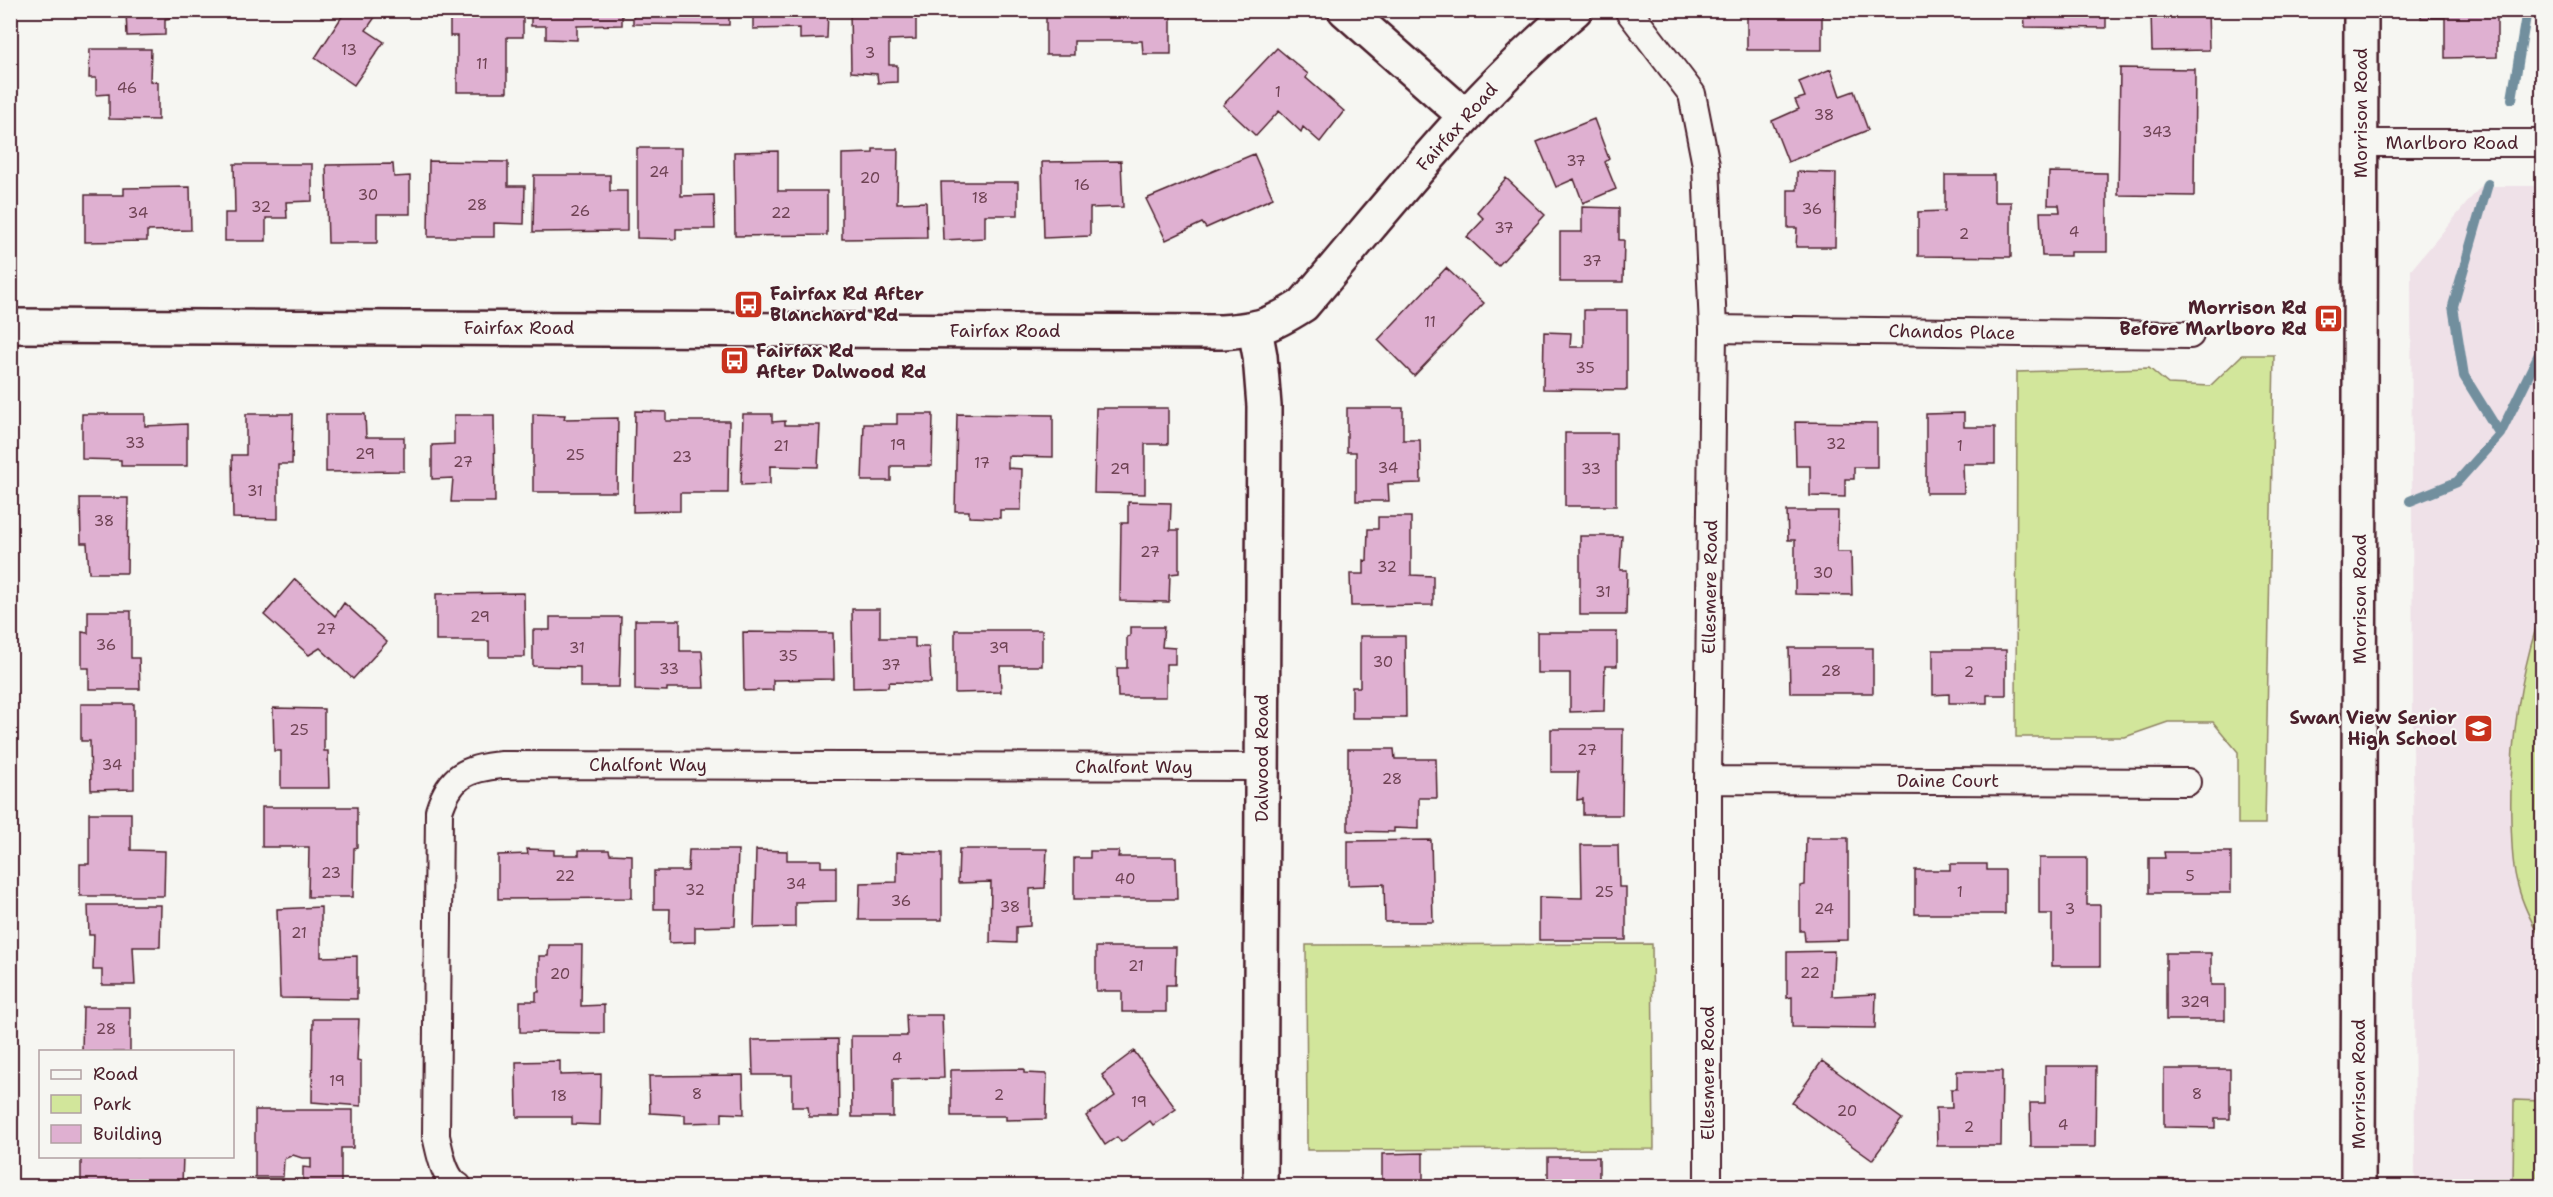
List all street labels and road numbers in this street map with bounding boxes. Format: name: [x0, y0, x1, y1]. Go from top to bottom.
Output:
street label: Morrison Road: [2349, 48, 2373, 178]
street label: Fairfax Road: [1411, 78, 1503, 176]
street label: Marlboro Road: [2386, 131, 2518, 155]
street label: Fairfax Road: [464, 316, 574, 340]
street label: Fairfax Road: [950, 319, 1060, 343]
street label: Chandos Place: [1888, 319, 2016, 345]
street label: Ellesmere Road: [1697, 520, 1723, 654]
street label: Morrison Road: [2348, 534, 2372, 664]
street label: Dalwood Road: [1250, 694, 1274, 822]
street label: Chalfont Way: [589, 753, 707, 777]
street label: Chalfont Way: [1075, 755, 1193, 779]
street label: Daine Court: [1897, 769, 1999, 793]
street label: Ellesmere Road: [1696, 1006, 1720, 1140]
street label: Morrison Road: [2347, 1019, 2371, 1149]

